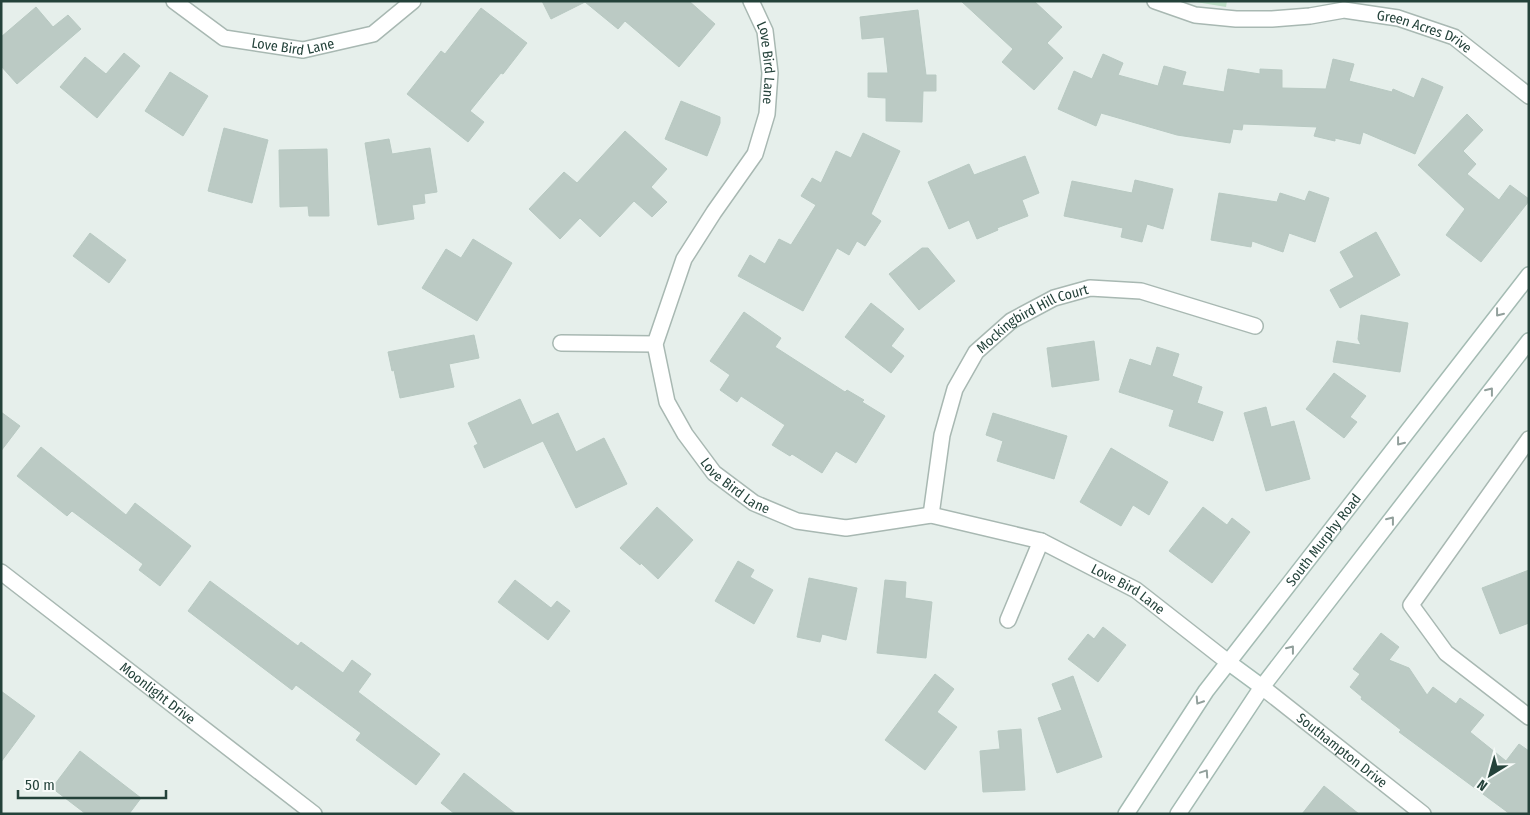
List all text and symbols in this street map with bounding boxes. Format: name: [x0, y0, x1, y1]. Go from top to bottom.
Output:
street label: Green Acres Drive: [1376, 7, 1475, 57]
street label: Love Bird Lane: [753, 19, 778, 105]
street label: Love Bird Lane: [250, 34, 336, 59]
street label: Mockingbird Hill Court: [973, 281, 1091, 357]
one-way arrow: [1496, 307, 1505, 317]
one-way arrow: [1484, 388, 1492, 397]
one-way arrow: [1397, 436, 1405, 445]
street label: Love Bird Lane: [697, 454, 772, 518]
street label: South Murphy Road: [1283, 491, 1365, 590]
one-way arrow: [1385, 517, 1393, 526]
street label: Love Bird Lane: [1088, 560, 1168, 618]
one-way arrow: [1286, 646, 1294, 655]
street label: Moonlight Drive: [116, 659, 199, 728]
one-way arrow: [1196, 696, 1206, 705]
street label: Southampton Drive: [1293, 710, 1391, 792]
north arrow: [1465, 750, 1515, 800]
scale bar: [18, 768, 165, 800]
one-way arrow: [1198, 769, 1208, 778]
text: 50 m: [25, 776, 55, 794]
text: N: [1474, 776, 1491, 794]

